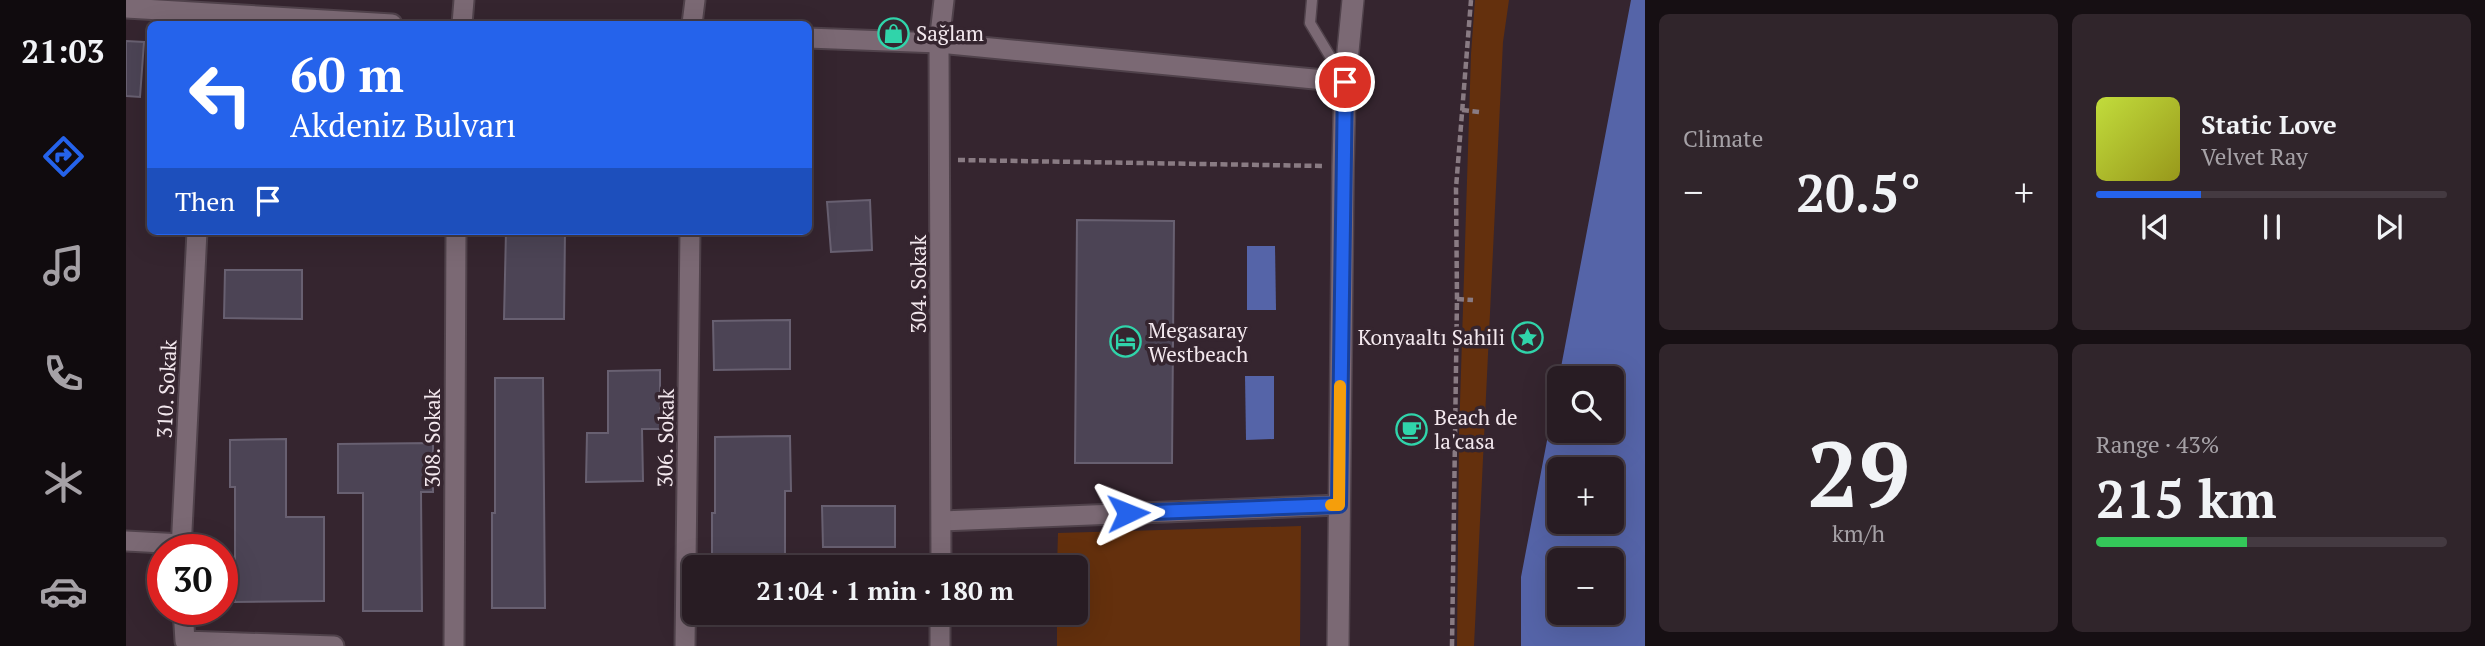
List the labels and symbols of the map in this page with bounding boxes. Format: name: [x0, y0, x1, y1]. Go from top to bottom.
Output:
shop icon: Sağlam: [876, 16, 910, 50]
place label: Sağlam: [916, 19, 984, 47]
pin: [1315, 52, 1375, 112]
street label: 304. Sokak: [904, 234, 932, 333]
place label: Megasaray Westbeach: [1148, 316, 1248, 368]
place icon: Konyaaltı Sahili: [1511, 320, 1545, 354]
place label: Konyaaltı Sahili: [1358, 323, 1505, 351]
hotel icon: Megasaray Westbeach: [1108, 325, 1142, 359]
street label: 310. Sokak: [149, 339, 183, 439]
street label: 308. Sokak: [418, 388, 446, 487]
street label: 306. Sokak: [650, 388, 680, 488]
place label: Beach de la'casa: [1434, 403, 1518, 455]
cafe icon: Beach de la'casa: [1394, 412, 1428, 446]
position arrow: [1091, 476, 1165, 550]
speed limit sign: 30: [147, 534, 238, 625]

